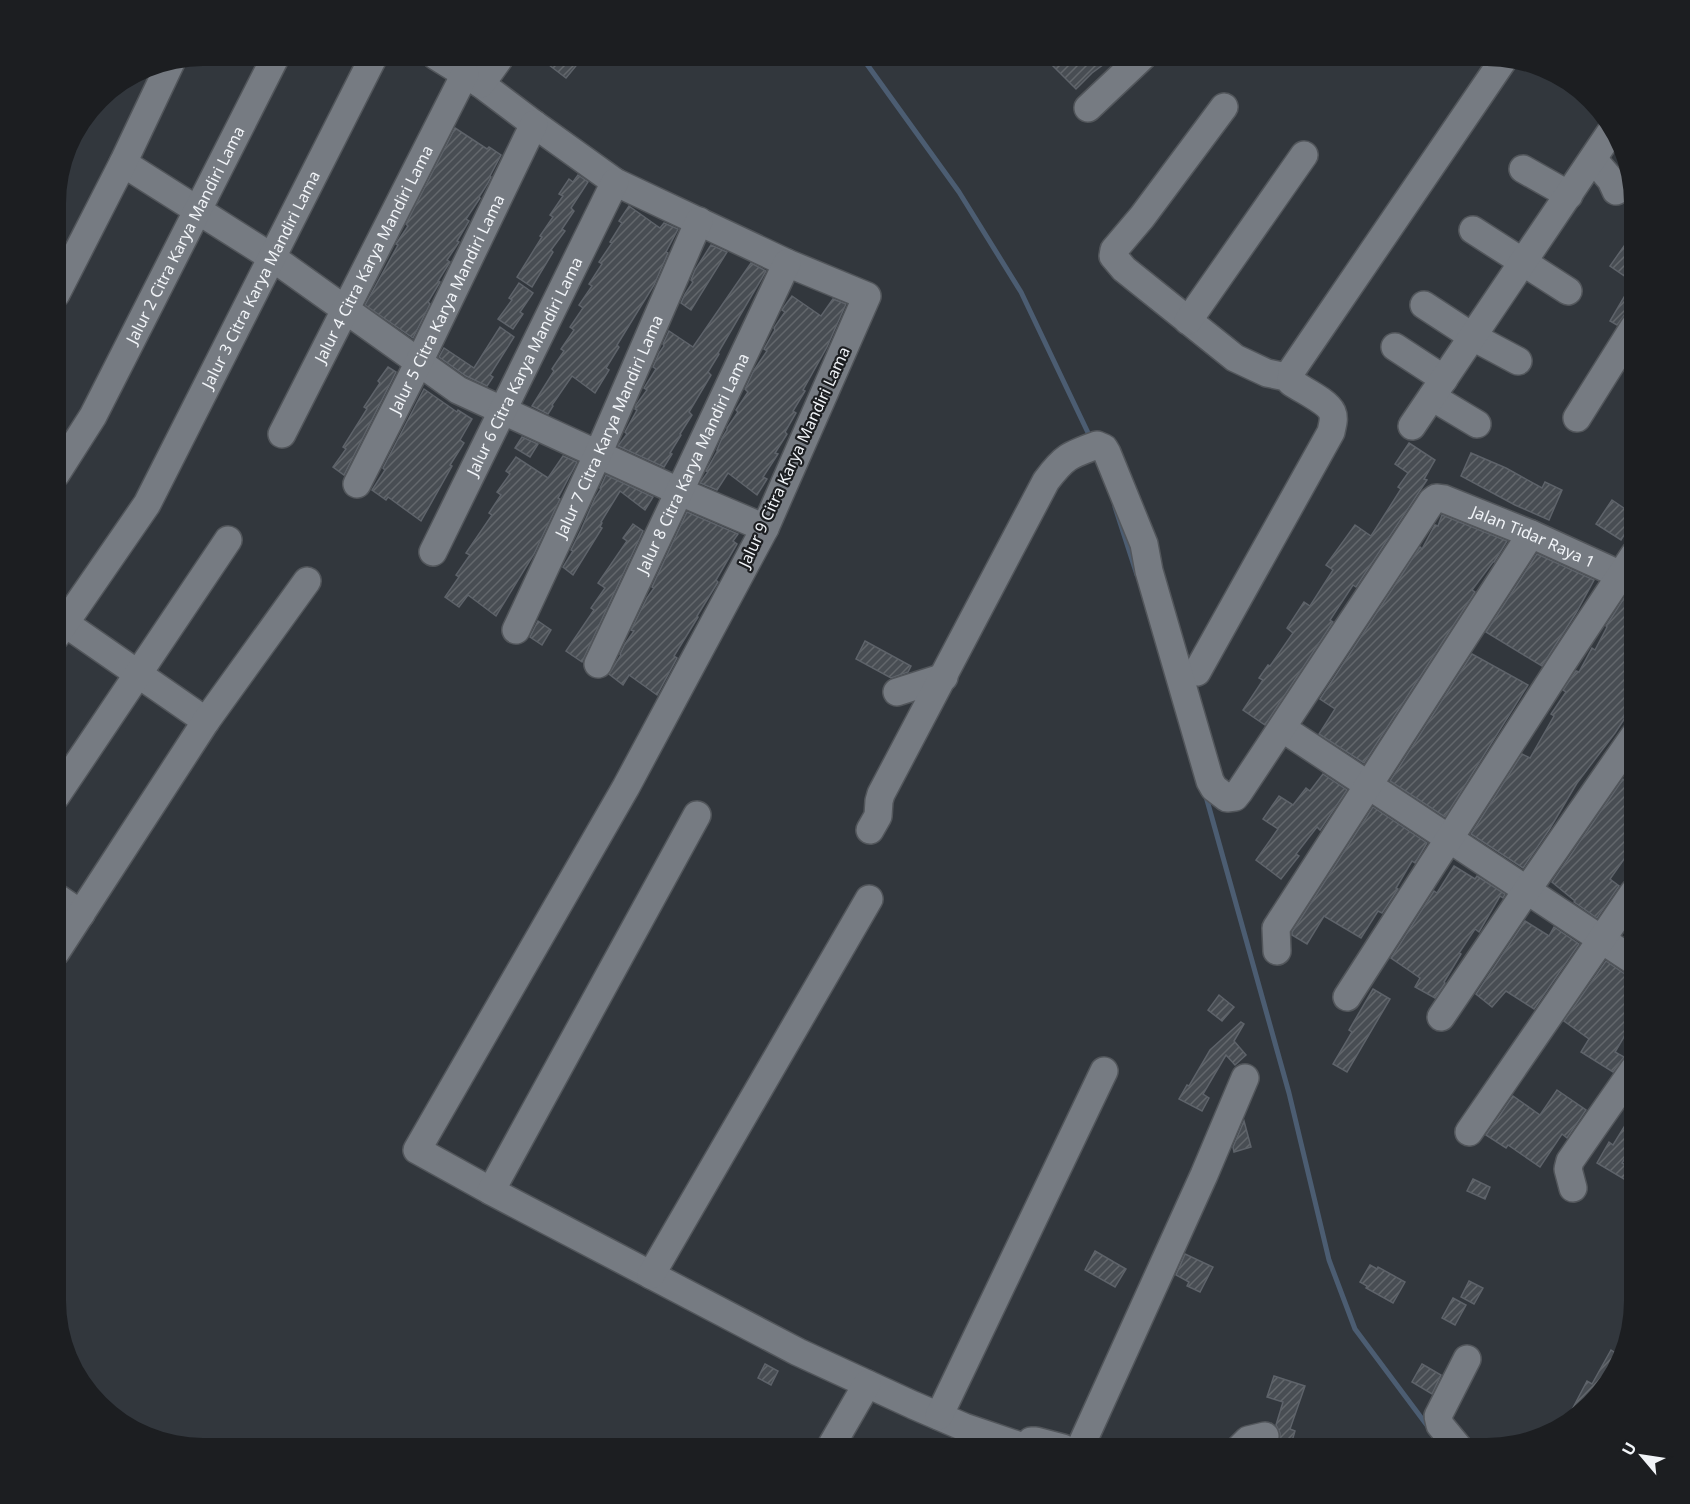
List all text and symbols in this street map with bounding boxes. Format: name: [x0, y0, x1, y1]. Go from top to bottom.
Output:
street label: Jalur 2 Citra Karya Mandiri Lama: [120, 122, 250, 349]
street label: Jalur 4 Citra Karya Mandiri Lama: [308, 141, 438, 368]
street label: Jalur 3 Citra Karya Mandiri Lama: [195, 167, 325, 394]
street label: Jalur 5 Citra Karya Mandiri Lama: [383, 191, 509, 419]
street label: Jalur 6 Citra Karya Mandiri Lama: [460, 253, 588, 481]
street label: Jalur 7 Citra Karya Mandiri Lama: [549, 311, 668, 543]
street label: Jalur 9 Citra Karya Mandiri Lama: [732, 343, 855, 573]
street label: Jalur 8 Citra Karya Mandiri Lama: [630, 349, 754, 579]
street label: Jalan Tidar Raya 1: [1466, 499, 1599, 573]
north arrow: [1612, 1426, 1672, 1486]
text: U: [1616, 1438, 1641, 1459]

